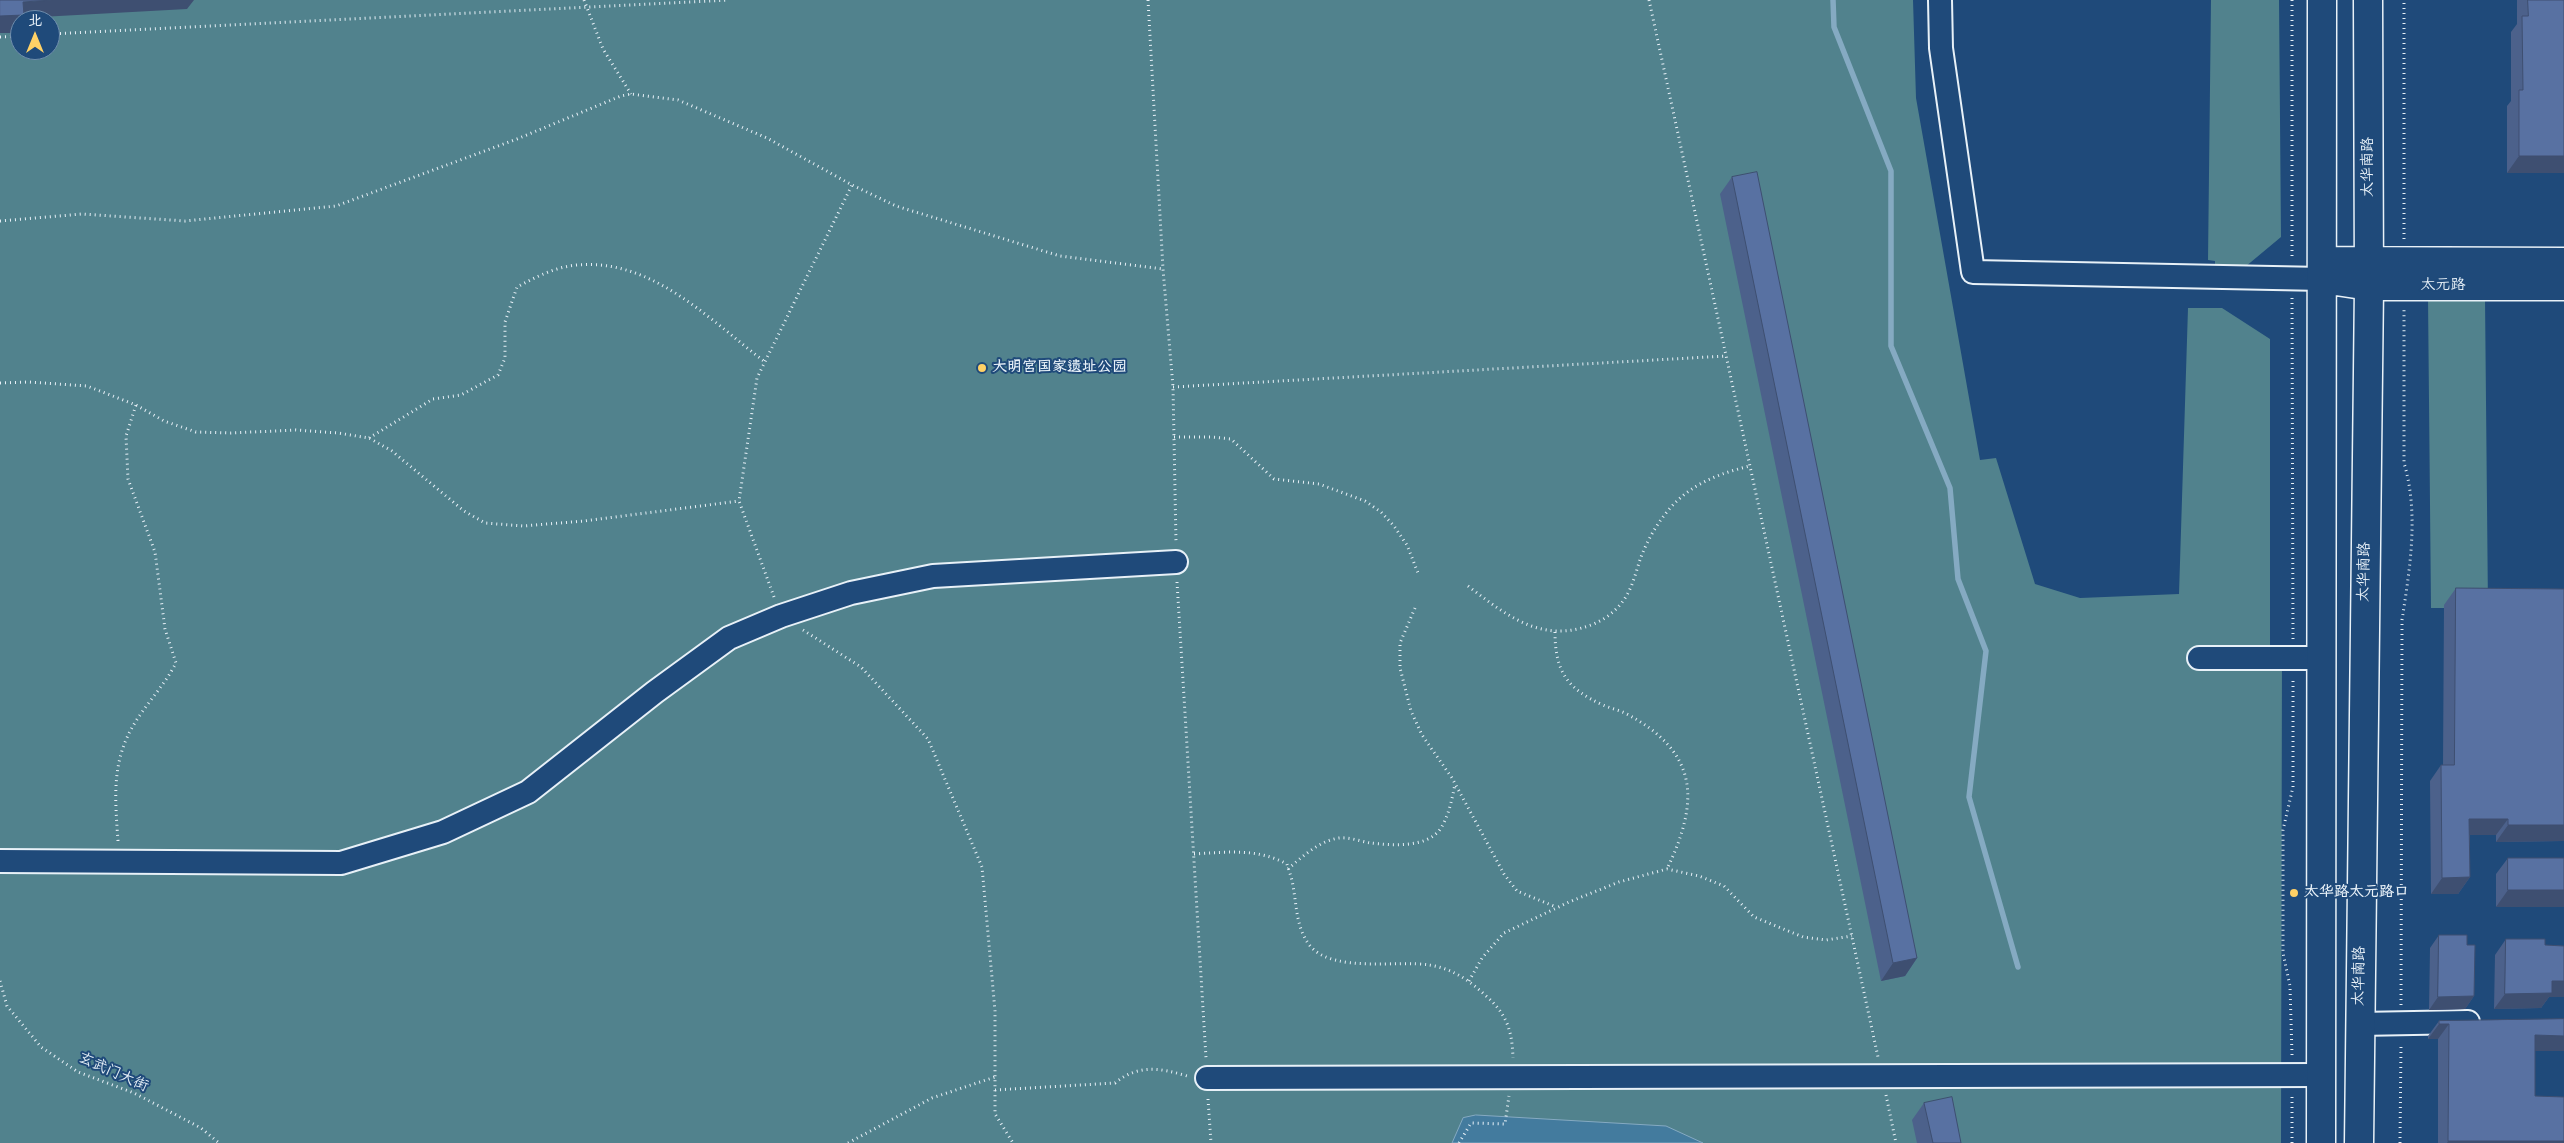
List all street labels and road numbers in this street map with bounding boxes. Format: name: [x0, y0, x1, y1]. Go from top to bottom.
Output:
street label: 太华南路: [2360, 137, 2378, 197]
street label: 太元路: [2421, 277, 2465, 295]
street label: 太华南路: [2355, 542, 2375, 602]
street label: 太华南路: [2350, 946, 2370, 1006]
street label: 玄武门大街: [75, 1050, 151, 1096]

